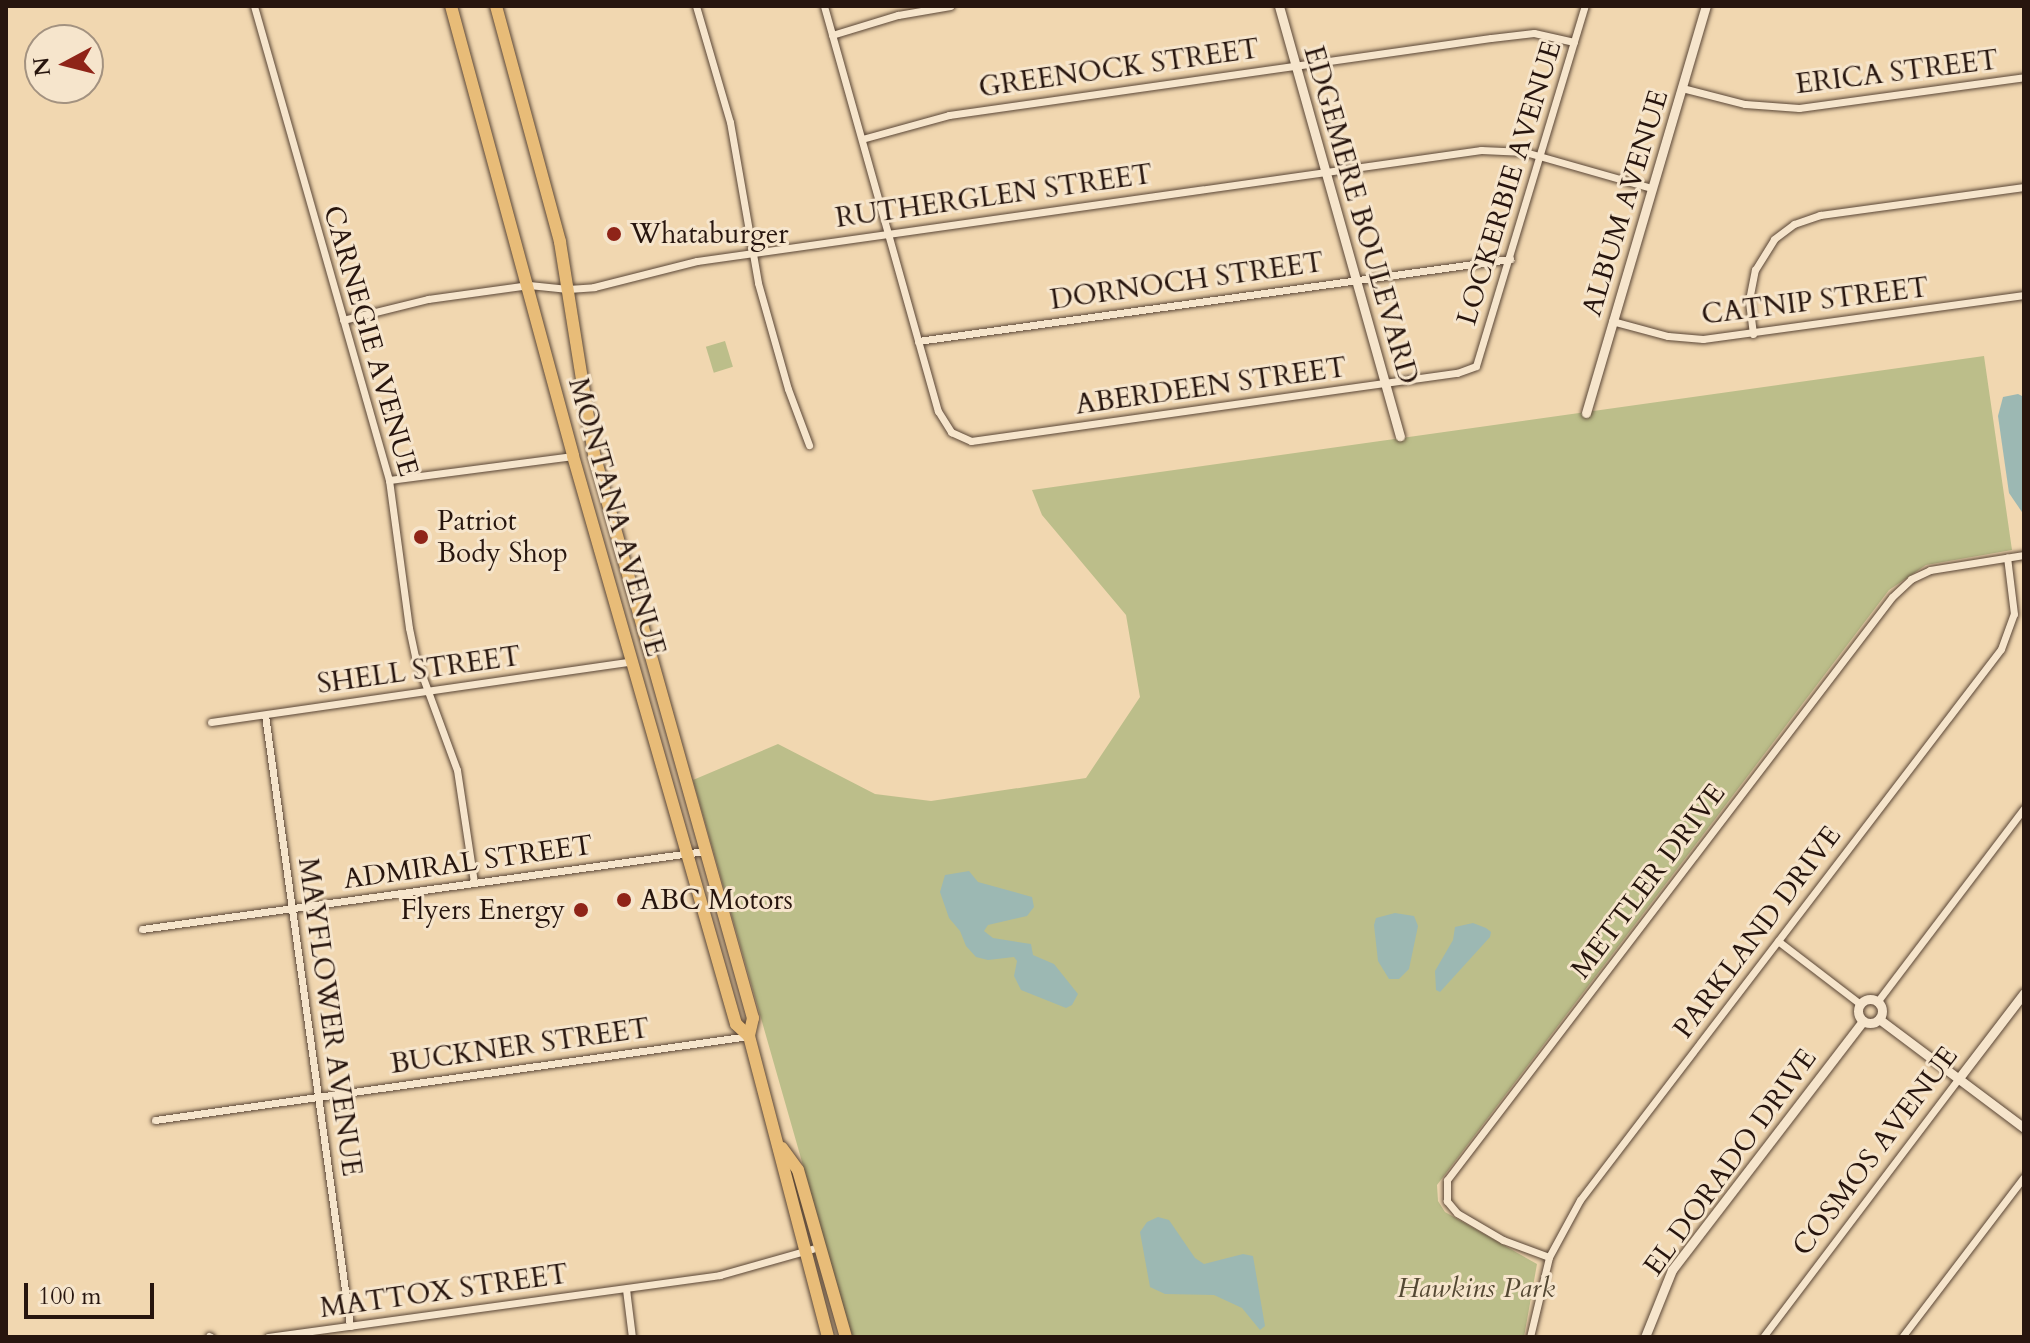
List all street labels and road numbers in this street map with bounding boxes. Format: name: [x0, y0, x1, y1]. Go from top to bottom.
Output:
street label: GREENOCK STREET: [977, 32, 1261, 104]
street label: LOCKERBIE AVENUE: [1450, 37, 1568, 329]
street label: EDGEMERE BOULEVARD: [1297, 42, 1425, 388]
street label: ERICA STREET: [1794, 43, 2000, 101]
street label: ALBUM AVENUE: [1575, 86, 1675, 320]
street label: RUTHERGLEN STREET: [833, 157, 1155, 235]
street label: CARNEGIE AVENUE: [316, 202, 426, 480]
street label: DORNOCH STREET: [1048, 245, 1326, 317]
street label: CATNIP STREET: [1700, 270, 1930, 332]
street label: ABERDEEN STREET: [1073, 350, 1349, 422]
street label: MONTANA AVENUE: [561, 374, 673, 660]
street label: SHELL STREET: [315, 639, 523, 701]
street label: METTLER DRIVE: [1564, 777, 1732, 985]
street label: PARKLAND DRIVE: [1666, 819, 1848, 1045]
street label: ADMIRAL STREET: [341, 828, 595, 896]
street label: MAYFLOWER AVENUE: [291, 856, 369, 1178]
street label: BUCKNER STREET: [388, 1011, 652, 1081]
street label: COSMOS AVENUE: [1785, 1040, 1965, 1262]
street label: EL DORADO DRIVE: [1636, 1042, 1824, 1282]
street label: MATTOX STREET: [318, 1257, 570, 1325]

